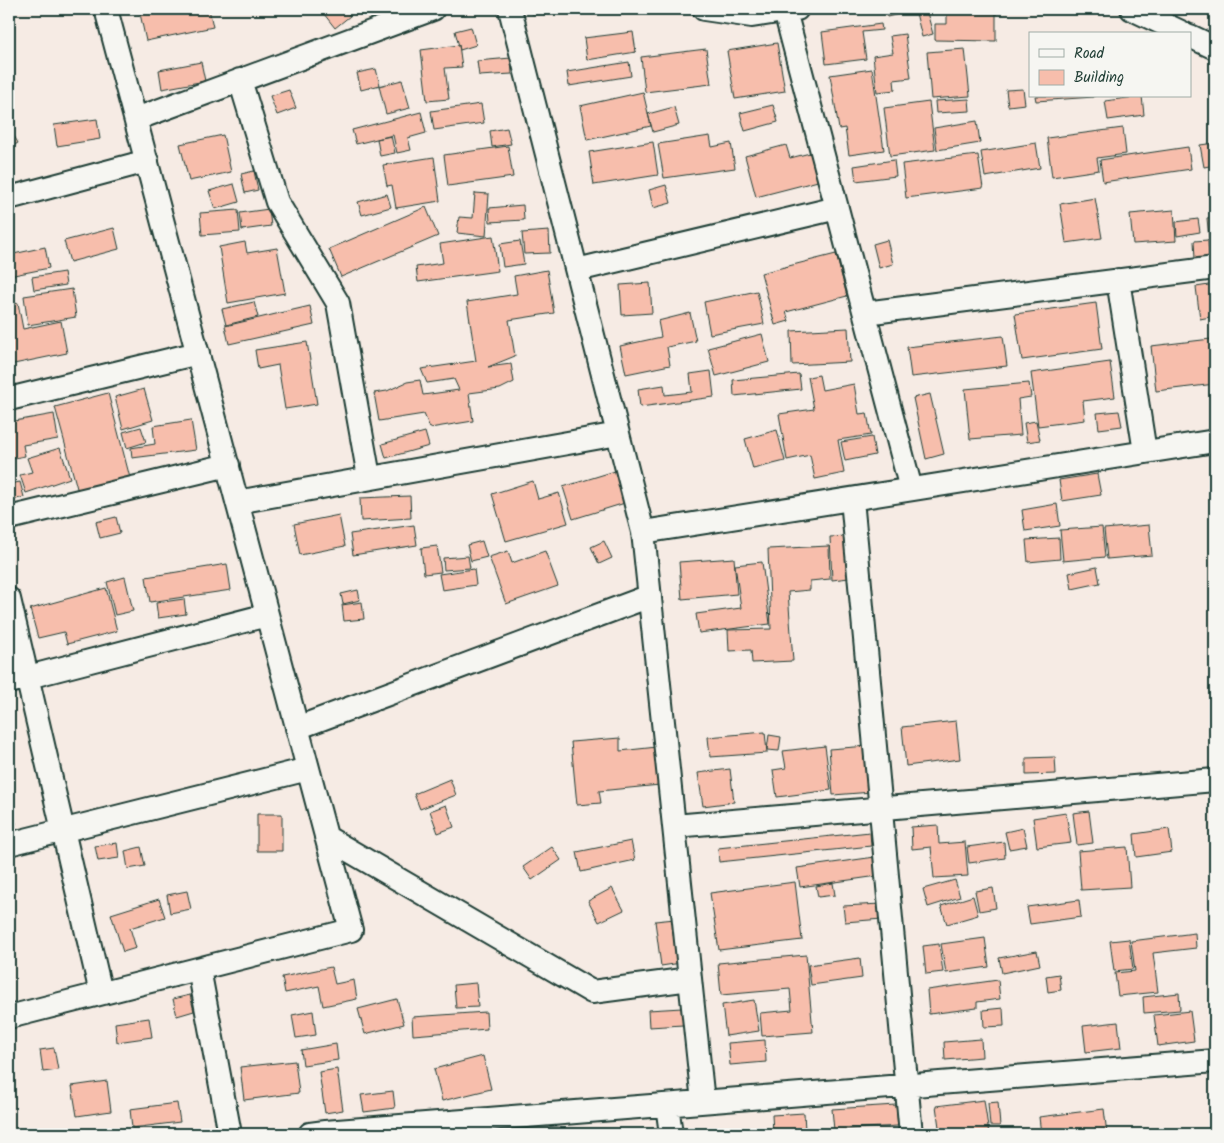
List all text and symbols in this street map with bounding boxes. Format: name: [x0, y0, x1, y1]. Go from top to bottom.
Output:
legend: [1029, 32, 1192, 98]
text: Road: [1074, 42, 1105, 66]
text: Building: [1074, 66, 1124, 90]

